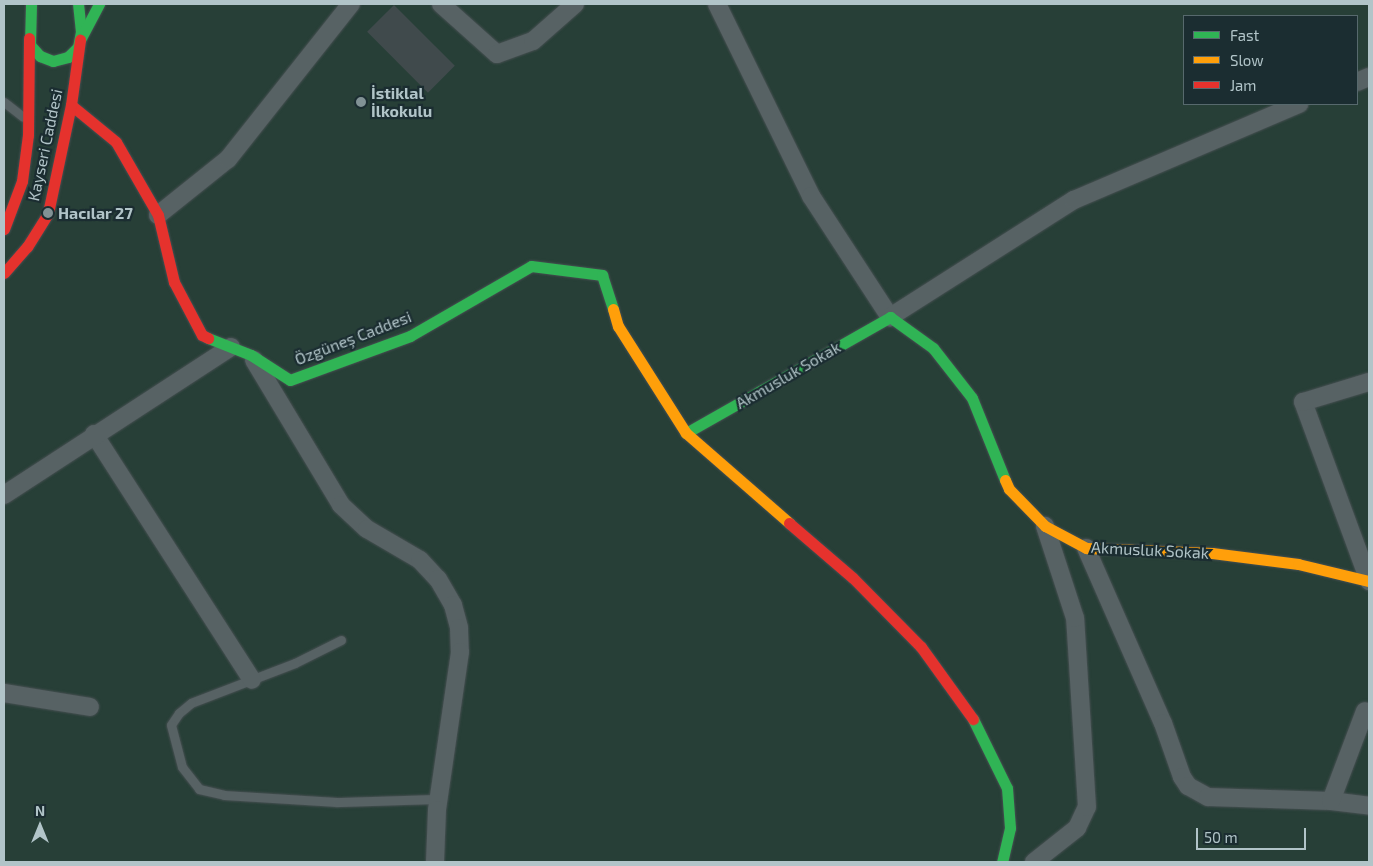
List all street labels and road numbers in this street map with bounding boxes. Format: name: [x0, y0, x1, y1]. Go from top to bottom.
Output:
street label: Kayseri Caddesi: [24, 87, 66, 203]
street label: Özgüneş Caddesi: [292, 307, 414, 369]
street label: Akmusluk Sokak: [732, 337, 844, 413]
street label: Akmusluk Sokak: [1091, 537, 1209, 563]

